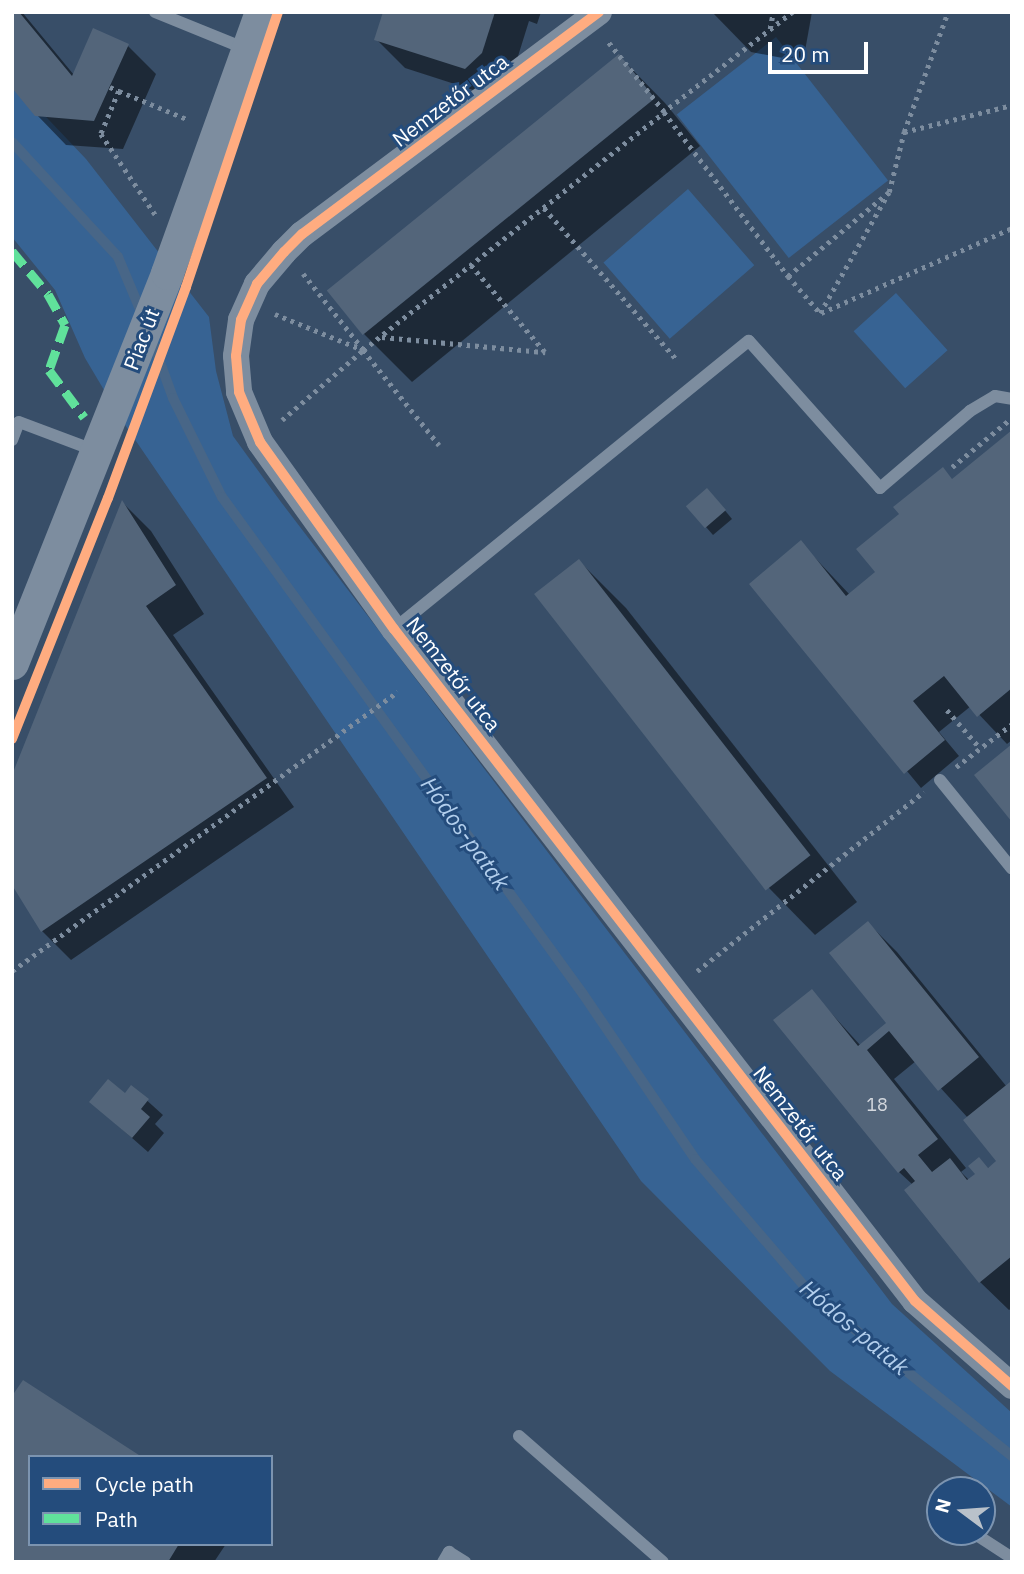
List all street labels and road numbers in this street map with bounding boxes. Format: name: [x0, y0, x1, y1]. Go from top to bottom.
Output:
street label: Nemzetőr utca: [387, 48, 513, 152]
street label: Piac út: [118, 305, 164, 373]
street label: Nemzetőr utca: [401, 612, 507, 736]
street label: Nemzetőr utca: [748, 1061, 854, 1185]

